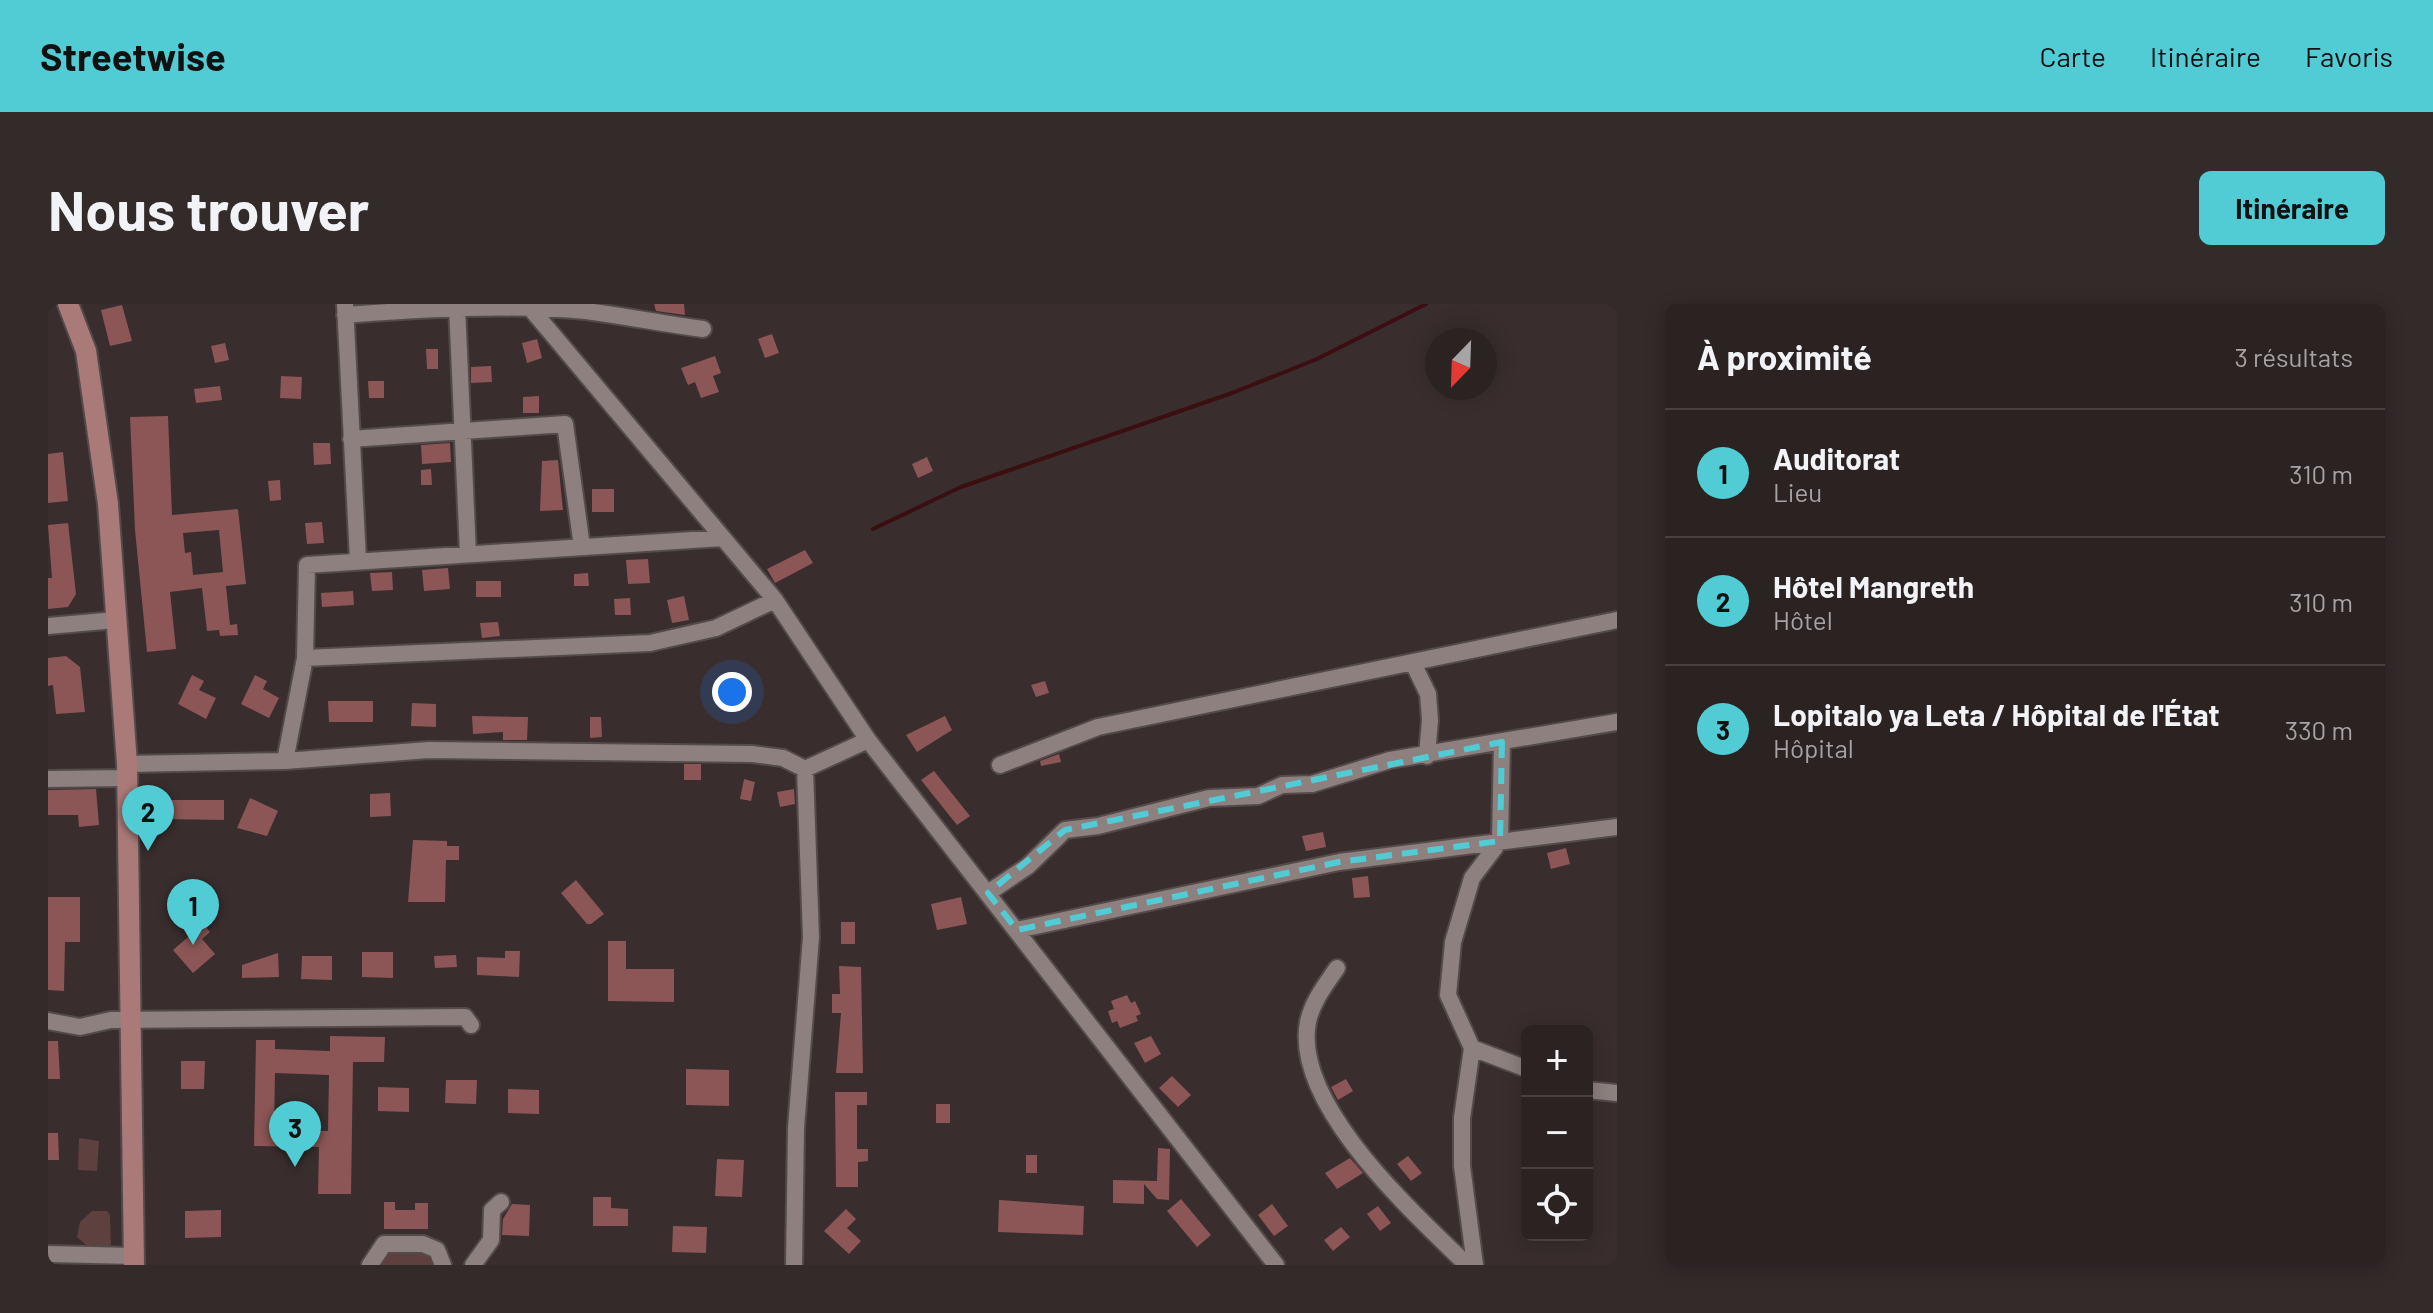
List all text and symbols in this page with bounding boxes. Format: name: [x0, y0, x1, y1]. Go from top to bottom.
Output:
text: Streetwise: [40, 33, 226, 79]
text: Carte: [2040, 39, 2106, 73]
text: Itinéraire: [2150, 39, 2261, 73]
text: Favoris: [2305, 39, 2393, 73]
button: Itinéraire: [2199, 171, 2385, 245]
text: Nous trouver: [48, 175, 369, 242]
north arrow: [1425, 328, 1497, 400]
text: À proximité: [1697, 336, 1872, 377]
text: 3 résultats: [2234, 341, 2353, 372]
text: Auditorat: [1773, 440, 1900, 476]
text: 1: [1718, 458, 1728, 489]
text: 310 m: [2289, 458, 2353, 489]
text: Lieu: [1773, 476, 1822, 507]
text: Hôtel Mangreth: [1773, 568, 1974, 604]
text: 2: [1716, 586, 1730, 617]
text: 310 m: [2289, 586, 2353, 617]
text: Hôtel: [1773, 604, 1833, 635]
your location: [712, 672, 752, 712]
text: Lopitalo ya Leta / Hôpital de l'État: [1773, 696, 2220, 732]
text: 3: [1716, 714, 1730, 745]
text: 330 m: [2285, 714, 2353, 745]
text: Hôpital: [1773, 732, 1854, 763]
pin: 2: [122, 785, 174, 851]
pin: 1: [167, 879, 219, 945]
map controls: [1521, 1025, 1593, 1241]
button: +: [1521, 1025, 1593, 1097]
button: −: [1521, 1097, 1593, 1169]
pin: 3: [269, 1101, 321, 1167]
button: locate: [1521, 1169, 1593, 1241]

